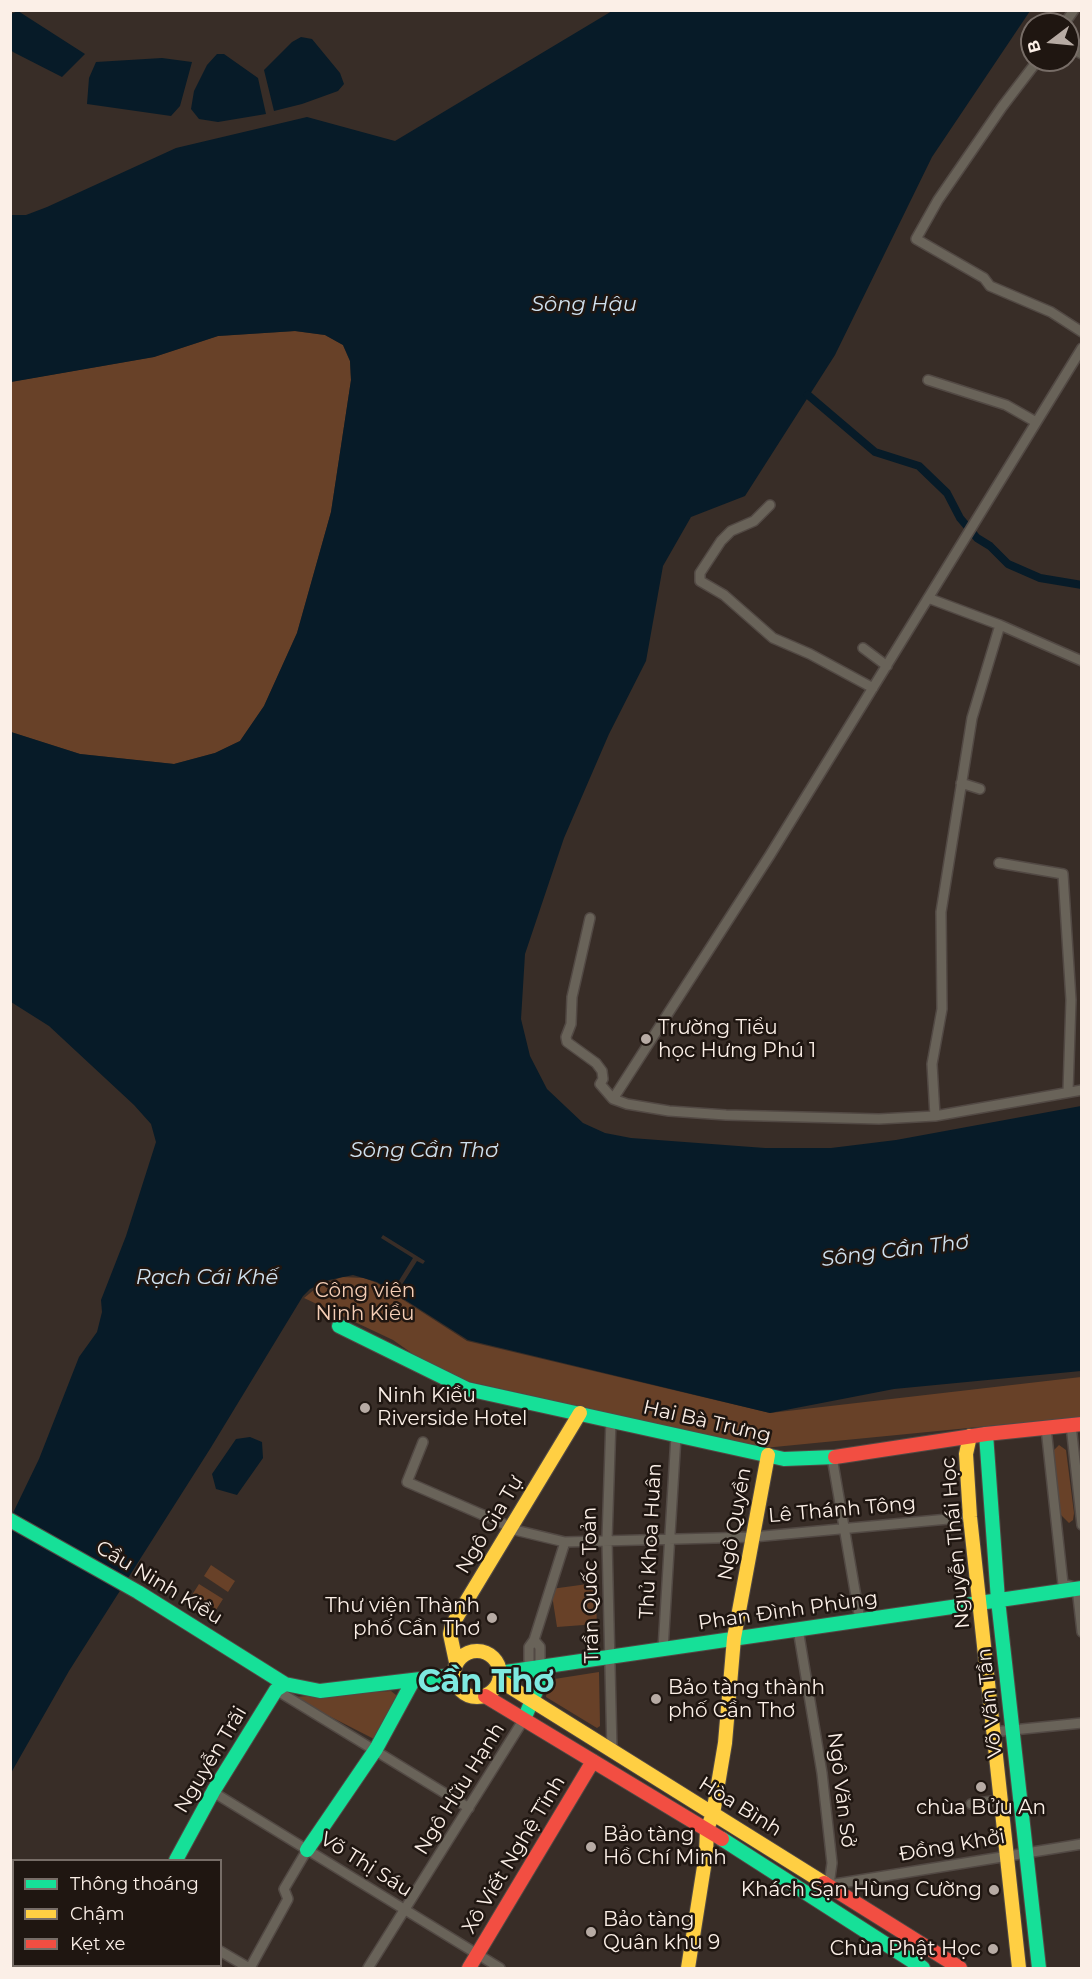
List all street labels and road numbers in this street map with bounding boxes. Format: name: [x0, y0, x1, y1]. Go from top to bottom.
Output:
street label: Hai Bà Trưng: [641, 1396, 773, 1448]
street label: Nguyễn Thái Học: [937, 1456, 975, 1630]
street label: Thủ Khoa Huân: [635, 1463, 667, 1619]
street label: Ngô Quyền: [713, 1466, 757, 1582]
street label: Ngô Gia Tự: [451, 1472, 529, 1578]
street label: Lê Thánh Tông: [767, 1492, 917, 1528]
street label: Trần Quốc Toản: [578, 1507, 604, 1663]
street label: Cầu Ninh Kiều: [91, 1536, 227, 1630]
street label: Phan Đình Phùng: [697, 1587, 879, 1635]
street label: Võ Văn Tần: [972, 1647, 1008, 1759]
street label: Nguyễn Trãi: [170, 1702, 252, 1818]
street label: Ngô Hữu Hạnh: [410, 1719, 510, 1859]
street label: Ngô Văn Sở: [822, 1731, 860, 1849]
street label: Xô Viết Nghệ Tĩnh: [457, 1772, 571, 1938]
street label: Hòa Bình: [694, 1772, 786, 1842]
street label: Đồng Khởi: [897, 1825, 1007, 1867]
street label: Võ Thị Sáu: [316, 1827, 416, 1903]

